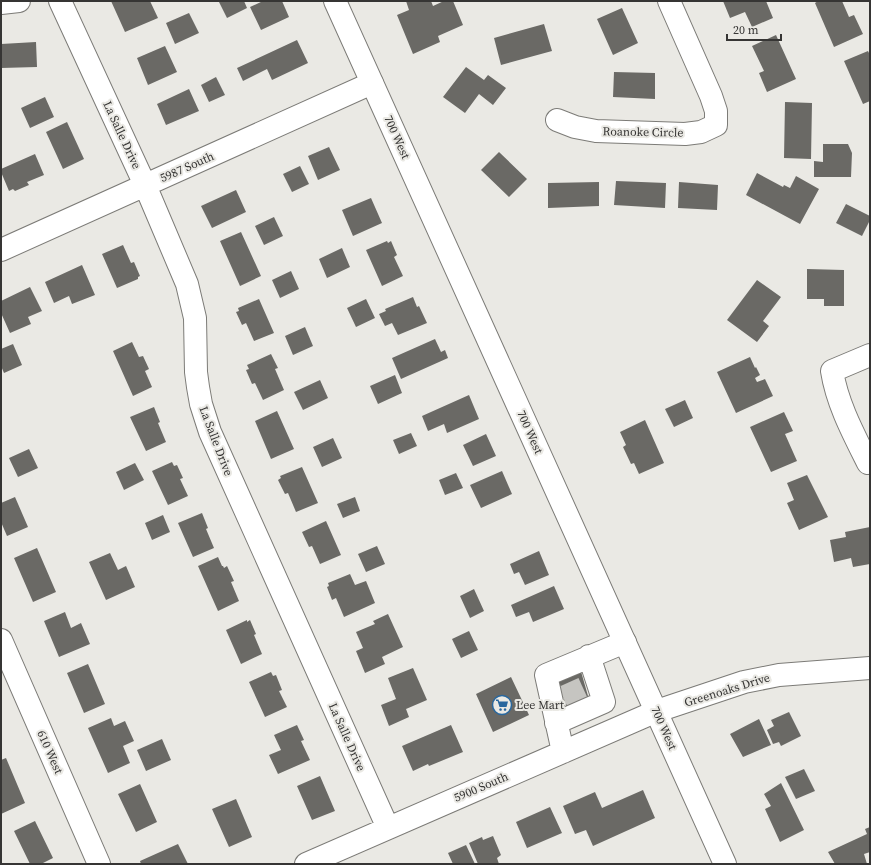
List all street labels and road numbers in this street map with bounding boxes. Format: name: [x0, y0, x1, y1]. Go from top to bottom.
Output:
street label: La Salle Drive: [99, 98, 145, 172]
street label: 700 West: [380, 113, 414, 162]
street label: Roanoke Circle: [602, 123, 684, 141]
street label: 5987 South: [157, 148, 217, 186]
street label: La Salle Drive: [195, 404, 237, 478]
street label: 700 West: [513, 408, 547, 457]
street label: Greenoaks Drive: [682, 669, 772, 711]
street label: La Salle Drive: [325, 700, 369, 774]
street label: 700 West: [647, 704, 681, 753]
street label: 610 West: [33, 728, 67, 777]
street label: 5900 South: [451, 768, 511, 806]

